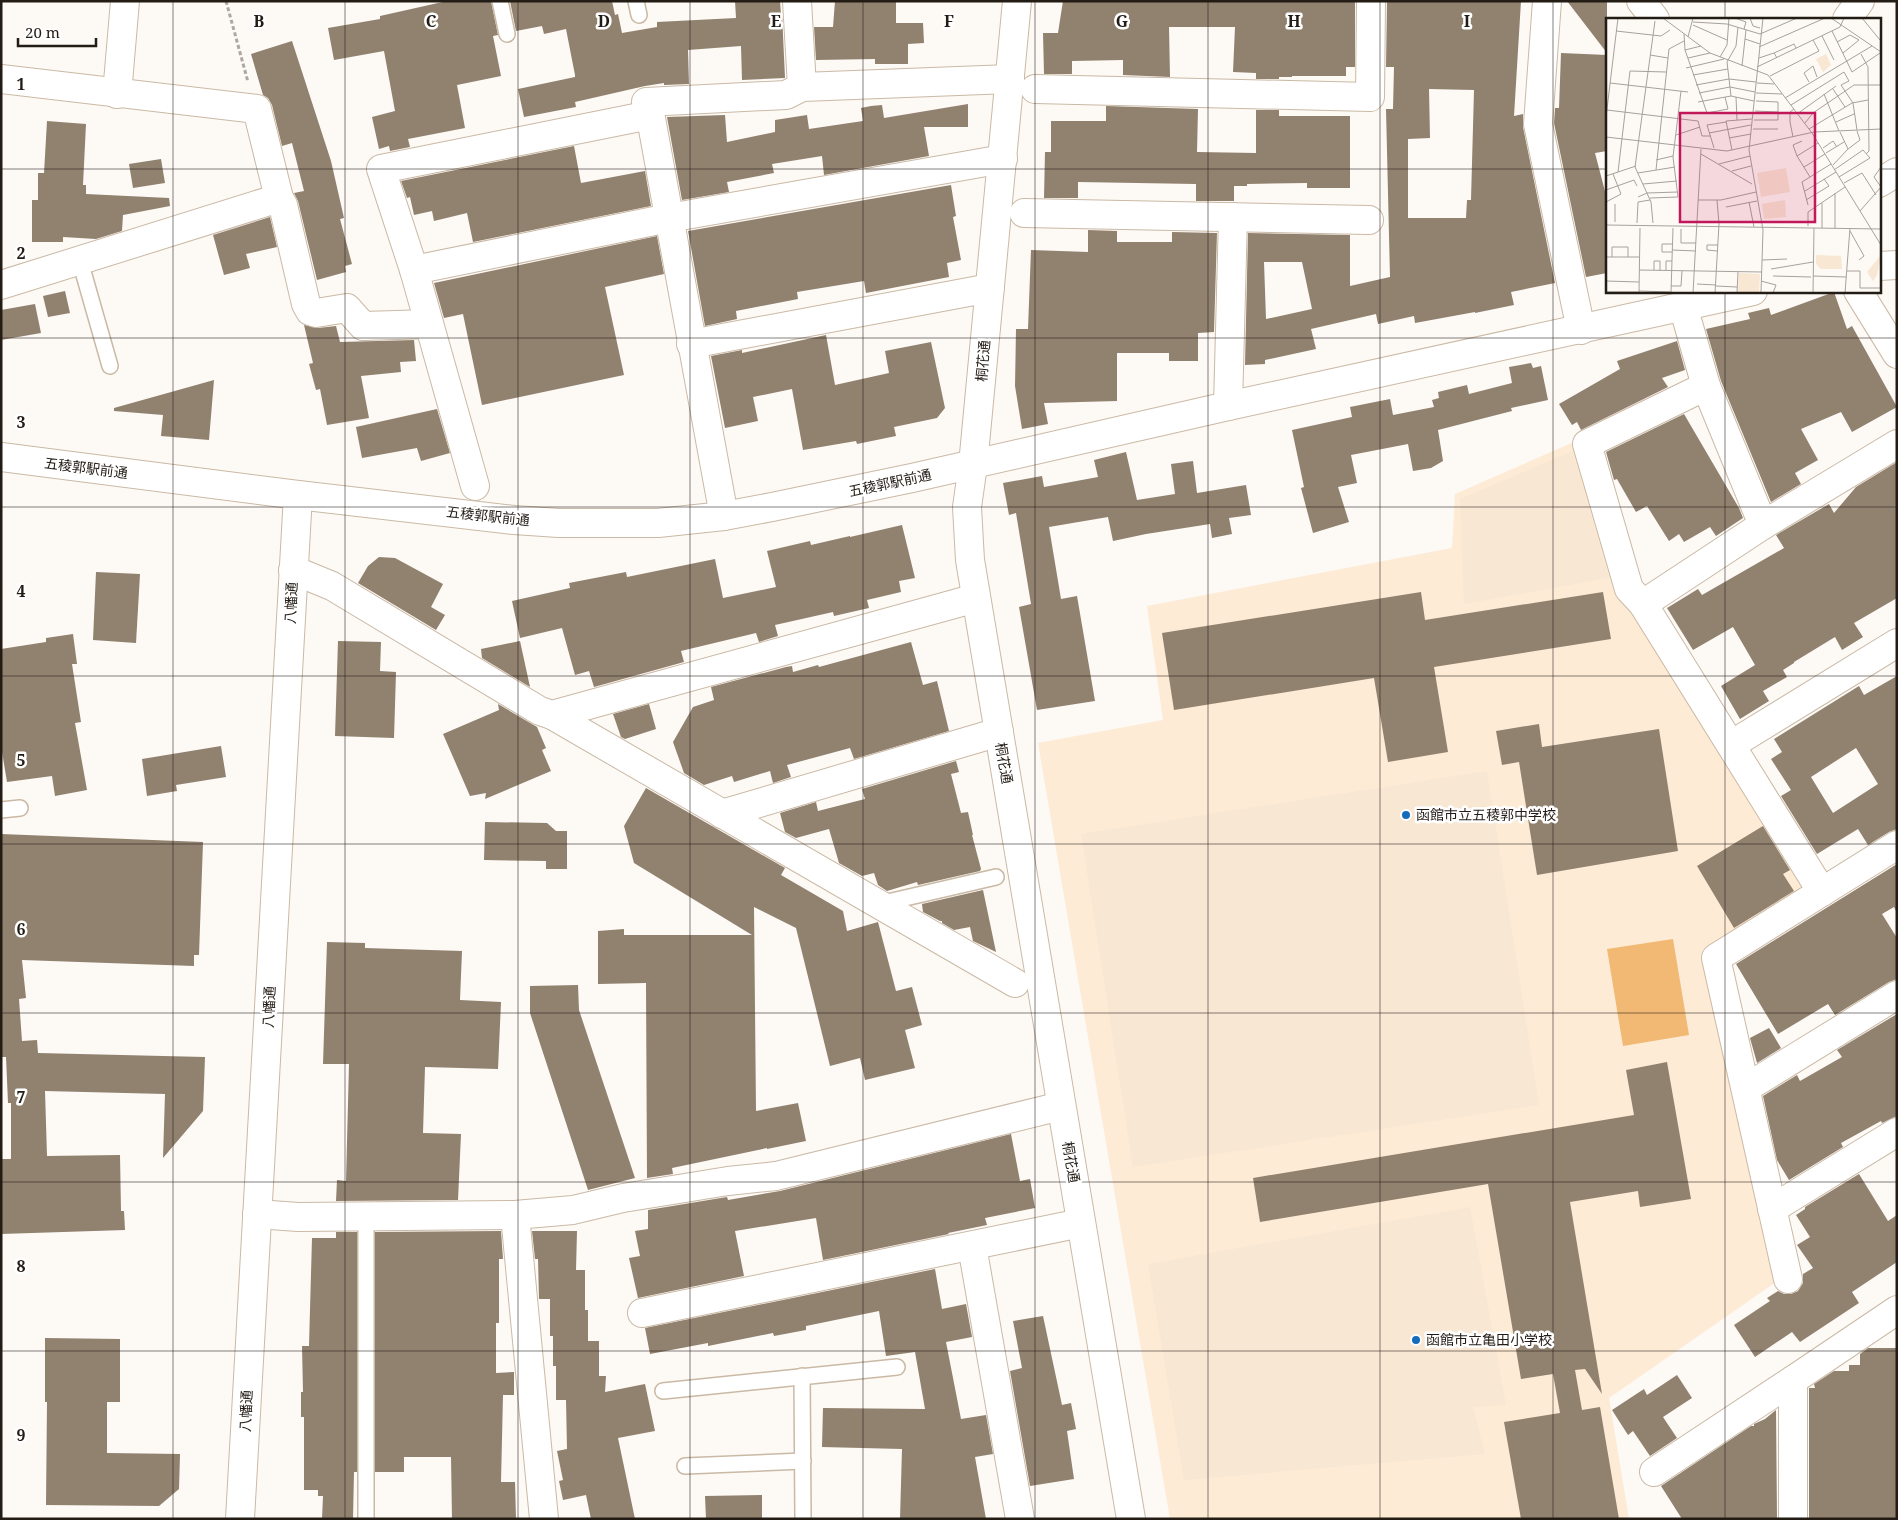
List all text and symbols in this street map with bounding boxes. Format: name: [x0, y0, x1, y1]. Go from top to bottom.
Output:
text: B: [254, 10, 265, 32]
text: C: [426, 10, 437, 32]
text: D: [598, 10, 610, 32]
text: E: [771, 10, 781, 32]
text: F: [944, 10, 954, 32]
text: G: [1116, 10, 1128, 32]
text: H: [1287, 10, 1301, 32]
text: I: [1464, 10, 1470, 32]
scale bar: [18, 15, 95, 47]
inset map: [1606, 18, 1880, 292]
text: 20 m: [25, 22, 60, 42]
text: 1: [16, 73, 26, 95]
text: 2: [16, 242, 26, 264]
street label: 桐花通: [971, 339, 994, 383]
text: 3: [16, 411, 26, 433]
street label: 五稜郭駅前通: [43, 453, 129, 482]
street label: 五稜郭駅前通: [847, 464, 933, 501]
street label: 五稜郭駅前通: [445, 502, 531, 529]
text: 4: [16, 580, 26, 602]
street label: 八幡通: [280, 582, 301, 624]
street label: 桐花通: [991, 741, 1017, 785]
text: 5: [16, 749, 26, 771]
place label: 函館市立五稜郭中学校: [1416, 805, 1556, 824]
marker: 函館市立五稜郭中学校: [1400, 809, 1412, 821]
text: 6: [16, 918, 26, 940]
street label: 八幡通: [258, 986, 279, 1028]
text: 7: [16, 1086, 26, 1108]
street label: 桐花通: [1058, 1140, 1084, 1184]
text: 8: [16, 1255, 26, 1277]
place label: 函館市立亀田小学校: [1426, 1330, 1552, 1349]
marker: 函館市立亀田小学校: [1410, 1334, 1422, 1346]
street label: 八幡通: [235, 1390, 256, 1432]
text: 9: [16, 1424, 26, 1446]

